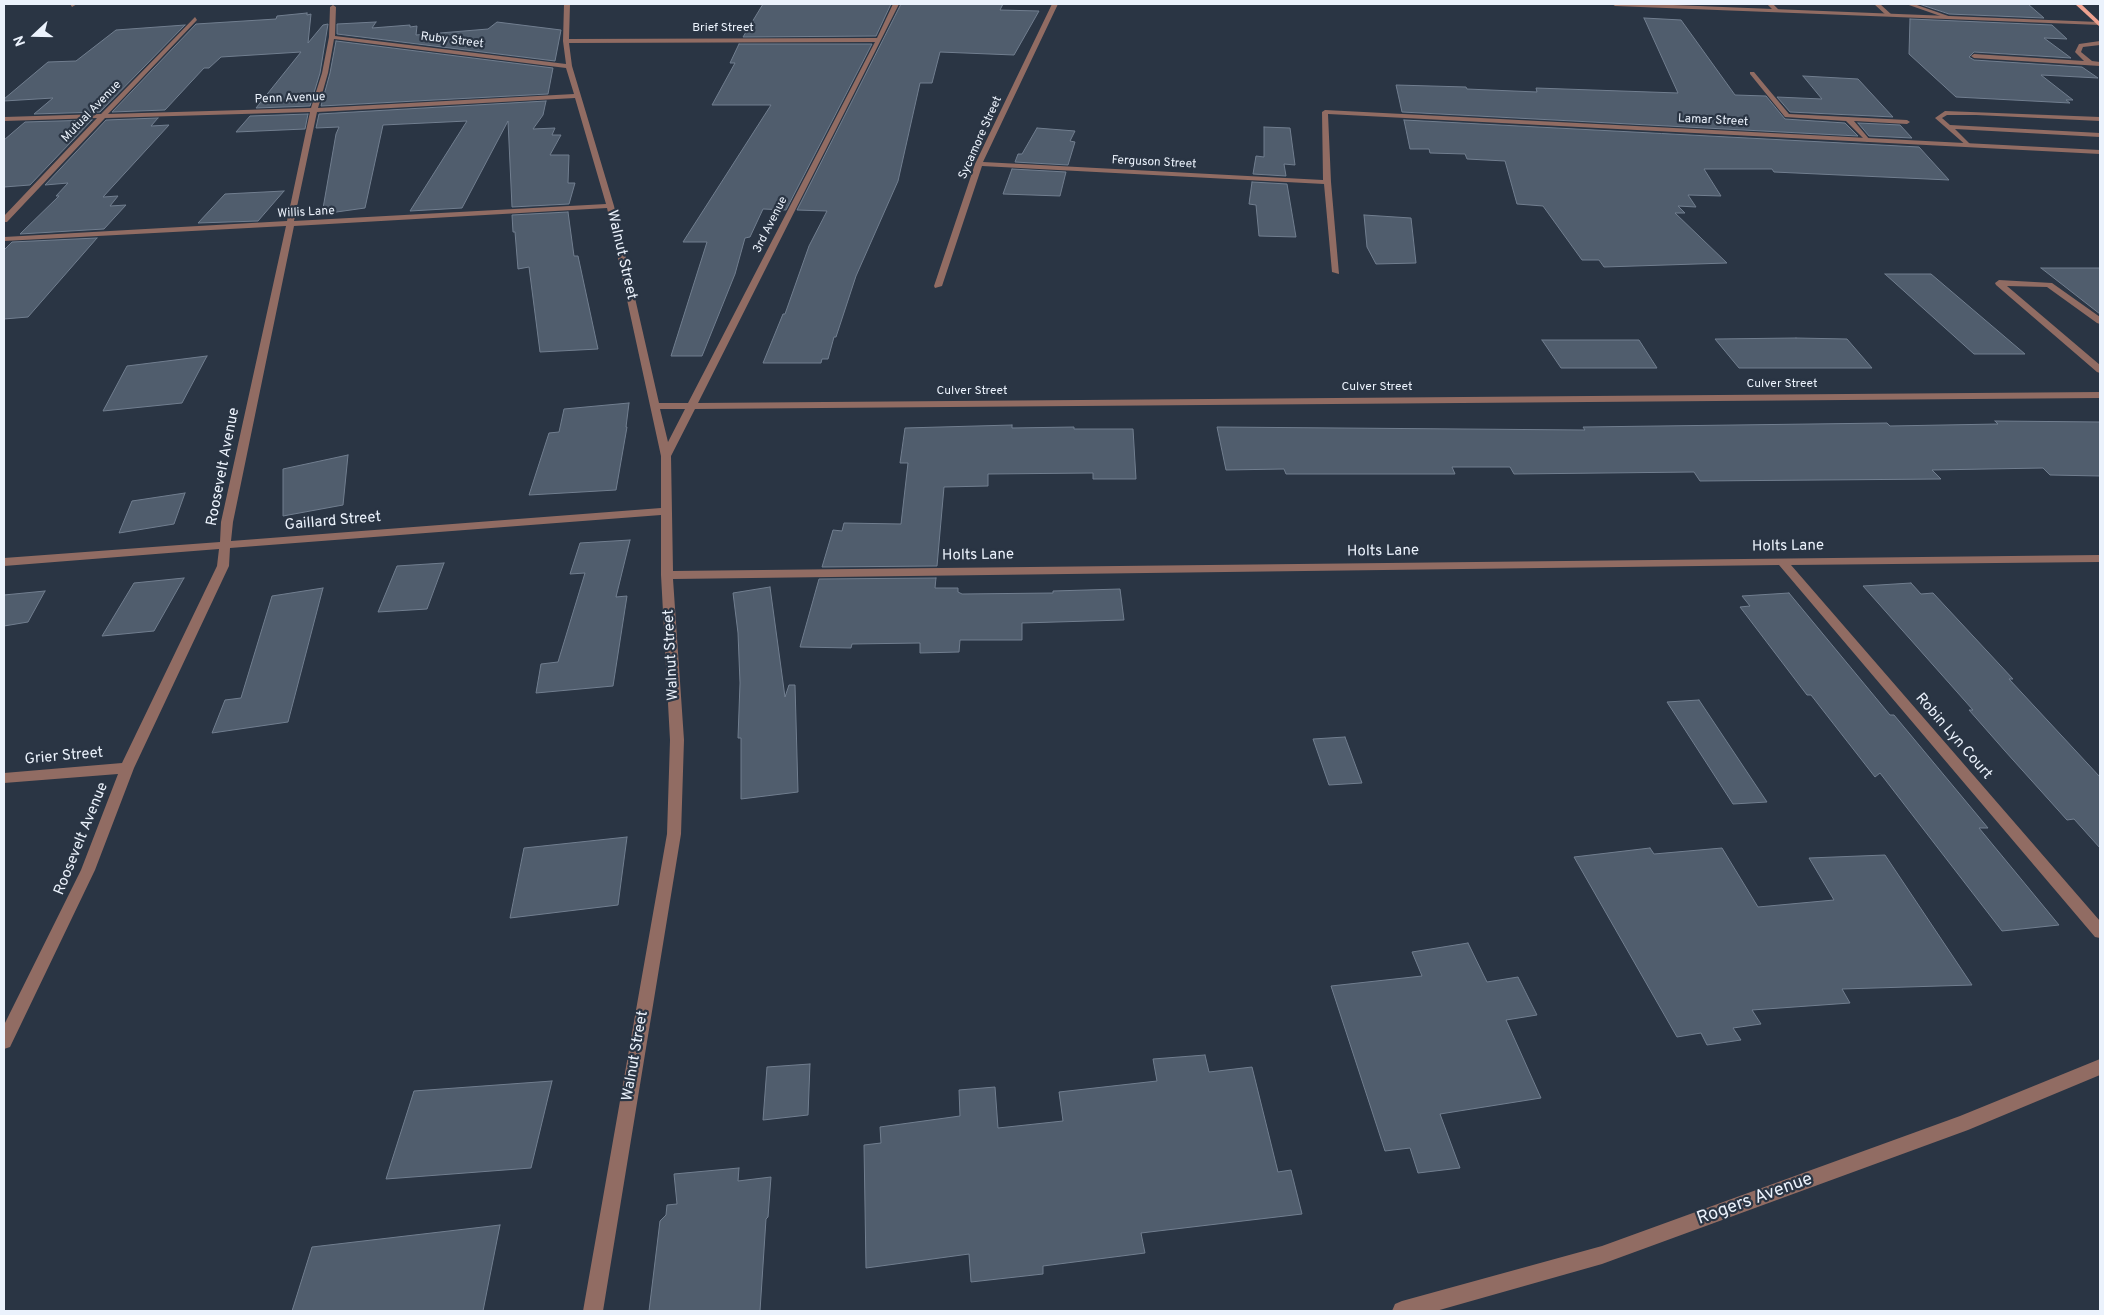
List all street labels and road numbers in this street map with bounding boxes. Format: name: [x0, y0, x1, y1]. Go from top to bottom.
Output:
street label: Brief Street: [692, 22, 754, 36]
street label: Ruby Street: [420, 30, 484, 52]
street label: Mutual Avenue: [59, 78, 125, 146]
street label: Penn Avenue: [254, 91, 326, 107]
street label: Sycamore Street: [956, 94, 1006, 182]
street label: Lamar Street: [1677, 112, 1749, 130]
street label: Ferguson Street: [1111, 154, 1197, 172]
street label: 3rd Avenue: [751, 194, 791, 256]
street label: Willis Lane: [277, 204, 335, 222]
street label: Walnut Street: [602, 208, 640, 302]
street label: Culver Street: [1747, 378, 1817, 392]
street label: Culver Street: [1342, 381, 1412, 395]
street label: Culver Street: [937, 385, 1007, 399]
street label: Roosevelt Avenue: [204, 406, 244, 528]
street label: Gaillard Street: [284, 509, 382, 535]
street label: Holts Lane: [1752, 537, 1824, 557]
street label: Holts Lane: [1347, 542, 1419, 562]
street label: Holts Lane: [942, 546, 1014, 566]
street label: Walnut Street: [661, 609, 683, 701]
street label: Robin Lyn Court: [1911, 690, 1995, 784]
street label: Grier Street: [24, 745, 104, 769]
street label: Roosevelt Avenue: [51, 780, 113, 898]
street label: Walnut Street: [619, 1009, 653, 1103]
street label: Rogers Avenue: [1694, 1169, 1816, 1231]

